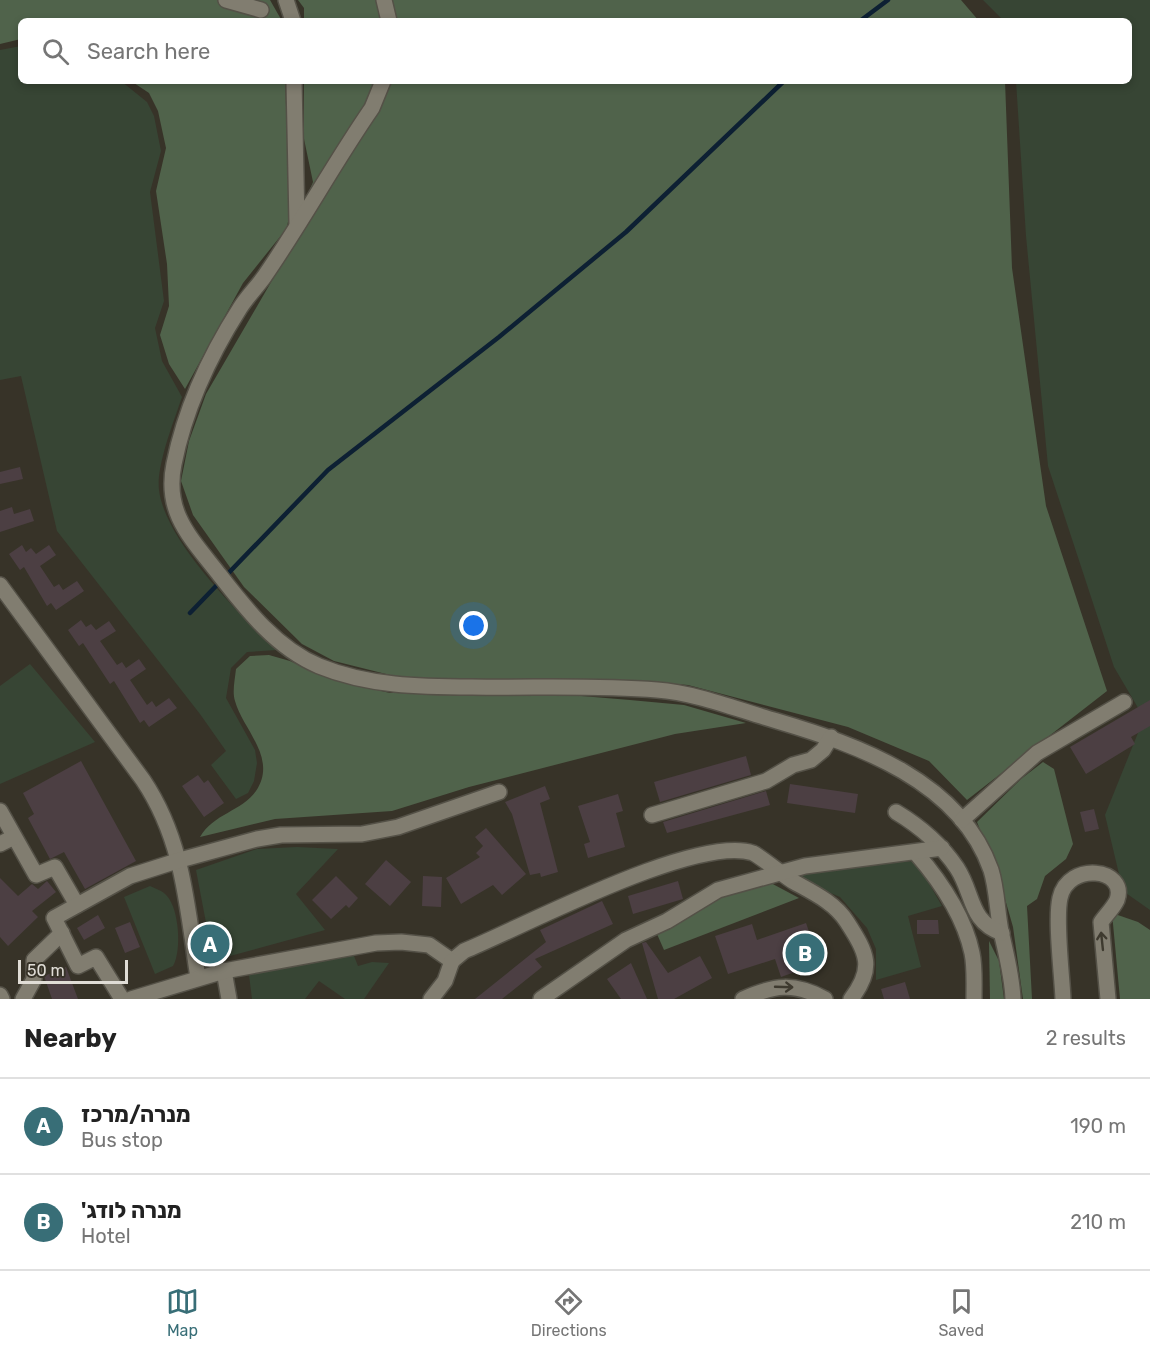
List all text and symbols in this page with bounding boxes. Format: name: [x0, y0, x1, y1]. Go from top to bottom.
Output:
search box: [18, 18, 1132, 84]
icon: search: [39, 35, 72, 68]
text: Search here: [87, 38, 210, 65]
your location: [459, 611, 488, 640]
pin: A: [190, 922, 230, 966]
pin: B: [786, 930, 824, 976]
one-way arrow: [1096, 931, 1107, 951]
scale bar: [18, 957, 128, 984]
text: 50 m: [27, 961, 65, 980]
one-way arrow: [774, 982, 794, 993]
text: Nearby: [24, 1023, 117, 1054]
text: 2 results: [1046, 1026, 1126, 1050]
text: מנרה/מרכז: [81, 1101, 191, 1128]
text: A: [36, 1114, 51, 1138]
text: 190 m: [1070, 1114, 1126, 1138]
text: Bus stop: [81, 1128, 163, 1152]
text: 'מנרה לודג: [81, 1197, 182, 1224]
text: B: [36, 1210, 51, 1234]
text: 210 m: [1070, 1210, 1126, 1234]
text: Hotel: [81, 1224, 131, 1248]
tab: Map: [166, 1285, 199, 1340]
tab: Directions: [531, 1285, 607, 1340]
tab: Saved: [938, 1285, 984, 1340]

